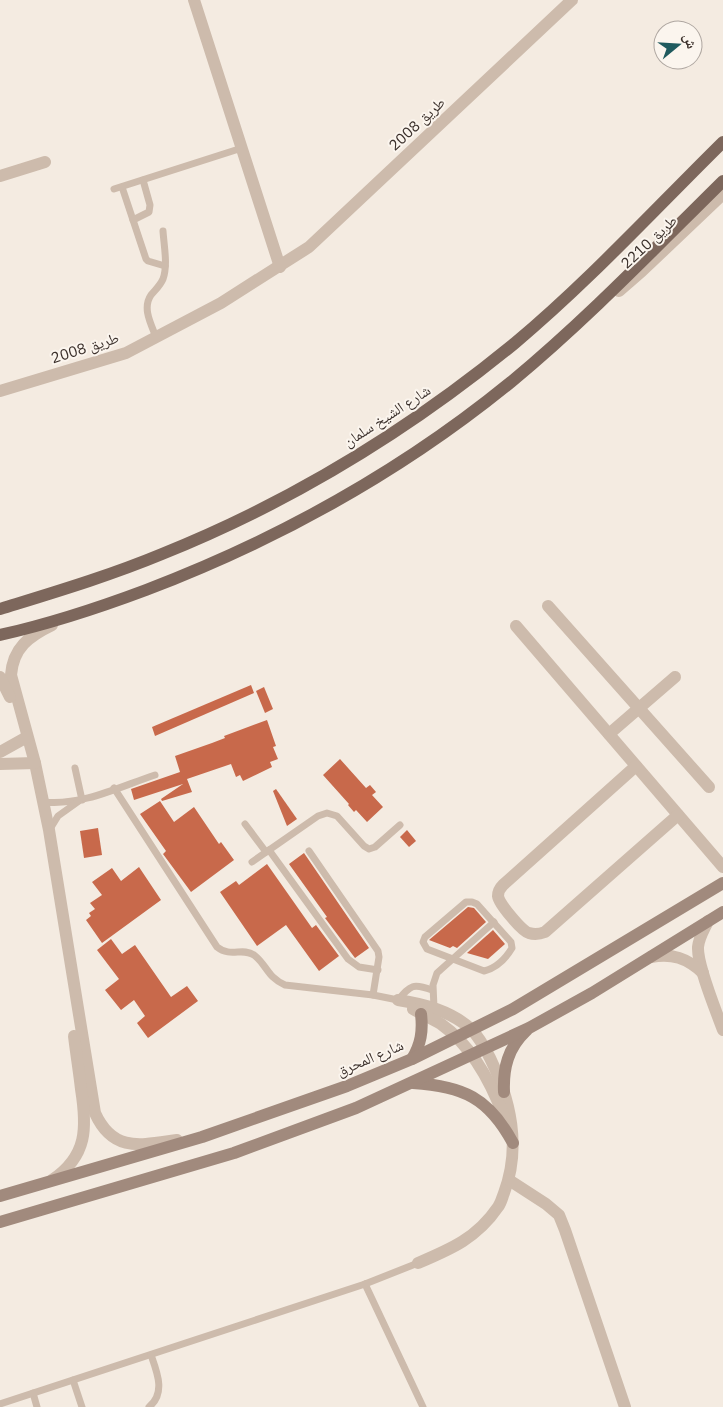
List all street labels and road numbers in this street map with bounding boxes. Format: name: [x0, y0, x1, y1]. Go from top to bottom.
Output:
street label: طريق 2008: [384, 93, 450, 155]
street label: طريق 2210: [616, 211, 682, 273]
street label: طريق 2008: [48, 328, 122, 368]
street label: شارع الشيخ سلمان: [340, 380, 434, 452]
street label: شارع المحرق: [334, 1035, 407, 1081]

